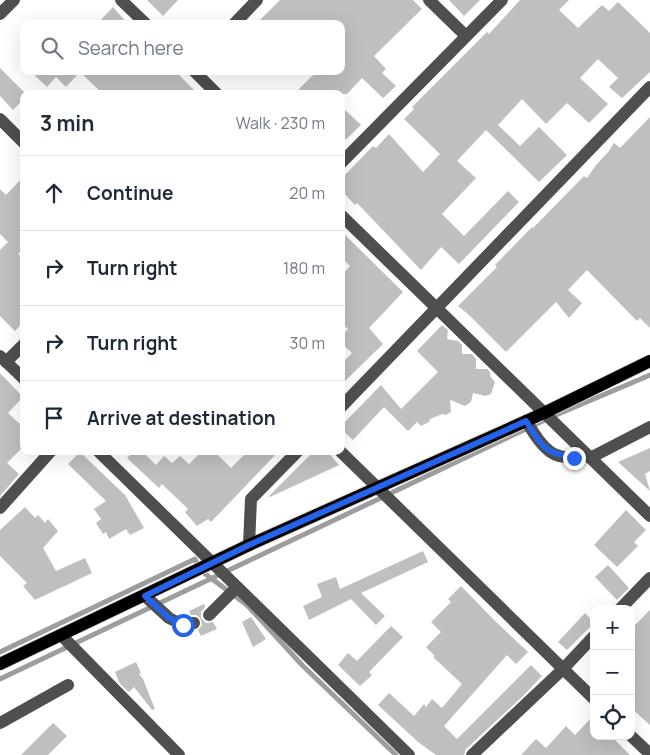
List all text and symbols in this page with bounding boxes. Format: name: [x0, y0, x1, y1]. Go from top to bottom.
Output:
search box: [20, 20, 345, 75]
icon: search: [38, 34, 66, 62]
text: Search here: [78, 35, 184, 61]
text: 3 min: [40, 109, 94, 137]
text: Walk · 230 m: [236, 112, 325, 134]
icon: ahead: [40, 179, 68, 207]
text: Continue: [87, 180, 173, 206]
text: 20 m: [289, 182, 325, 204]
icon: right: [40, 254, 68, 282]
text: Turn right: [87, 255, 177, 281]
text: 180 m: [283, 257, 325, 279]
icon: right: [40, 329, 68, 357]
text: Turn right: [87, 330, 177, 356]
text: 30 m: [290, 332, 325, 354]
icon: arrive: [40, 404, 68, 432]
text: Arrive at destination: [87, 405, 276, 431]
route end: [563, 447, 586, 470]
map controls: [590, 605, 635, 740]
button: +: [590, 605, 635, 650]
route start: [172, 614, 195, 637]
button: −: [590, 650, 635, 695]
button: locate: [590, 695, 635, 740]

